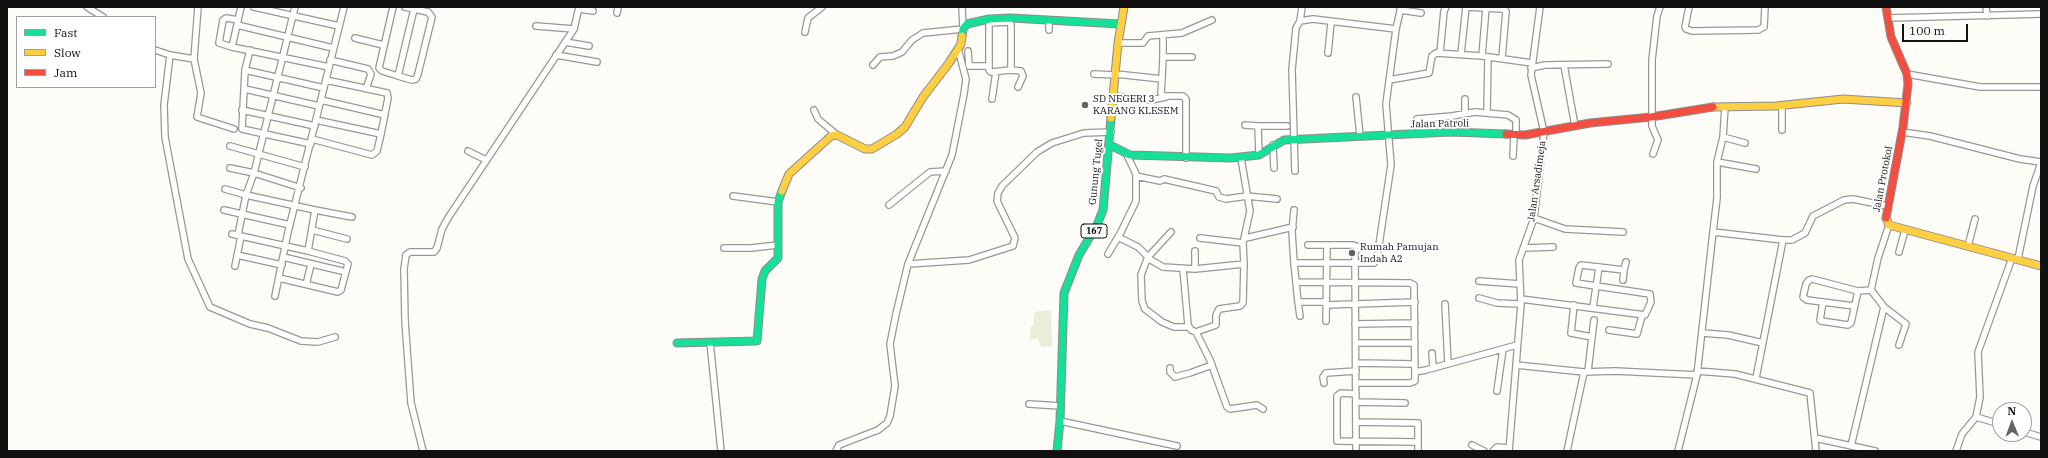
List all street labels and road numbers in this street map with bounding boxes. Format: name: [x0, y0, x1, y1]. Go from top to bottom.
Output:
street label: Jalan Patroli: [1411, 117, 1469, 131]
street label: Gunung Tugel: [1087, 138, 1105, 206]
street label: Jalan Arsadimeja: [1525, 140, 1549, 222]
street label: Jalan Protokol: [1871, 145, 1895, 213]
road number: 167: [1081, 224, 1107, 238]

